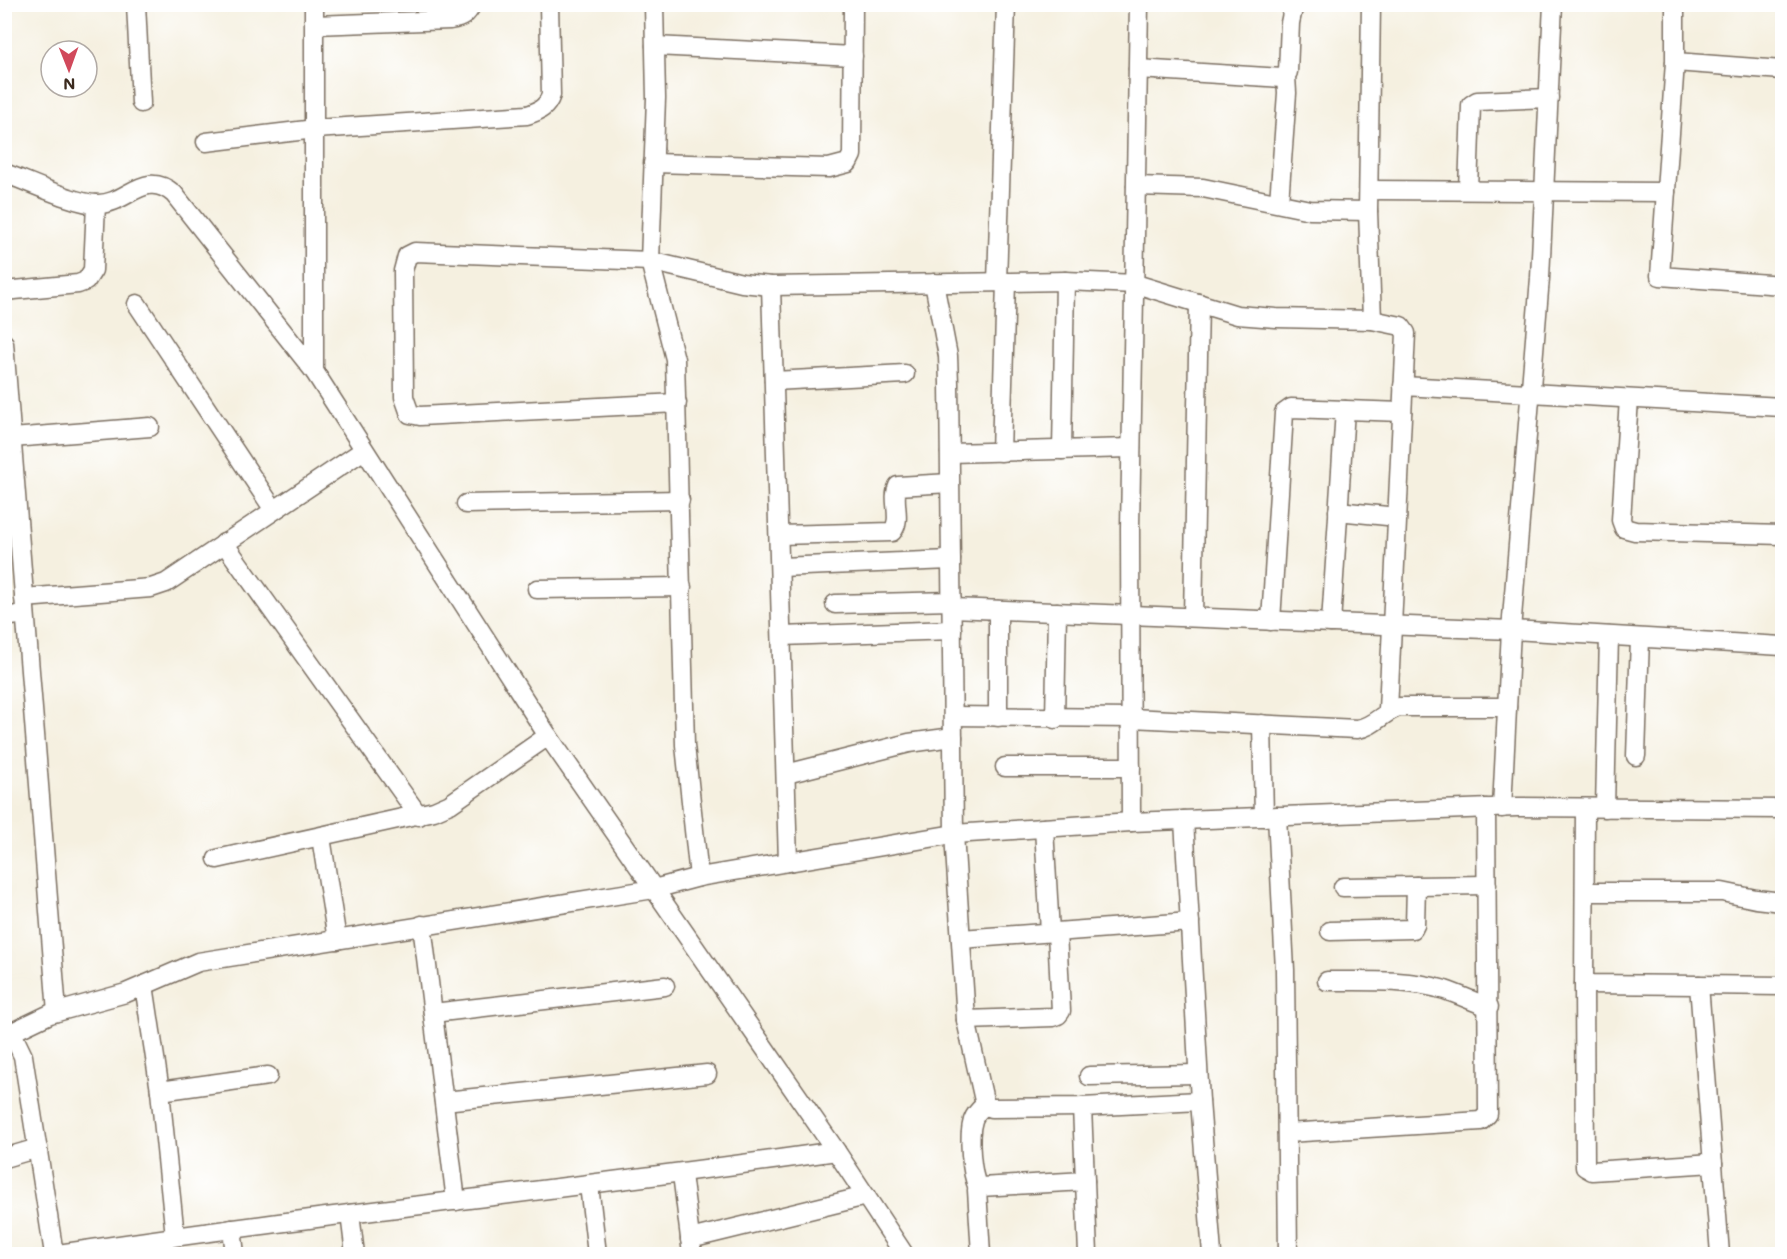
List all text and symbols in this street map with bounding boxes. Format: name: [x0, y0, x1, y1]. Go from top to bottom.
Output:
north arrow: [39, 39, 99, 99]
text: N: [63, 74, 76, 95]

